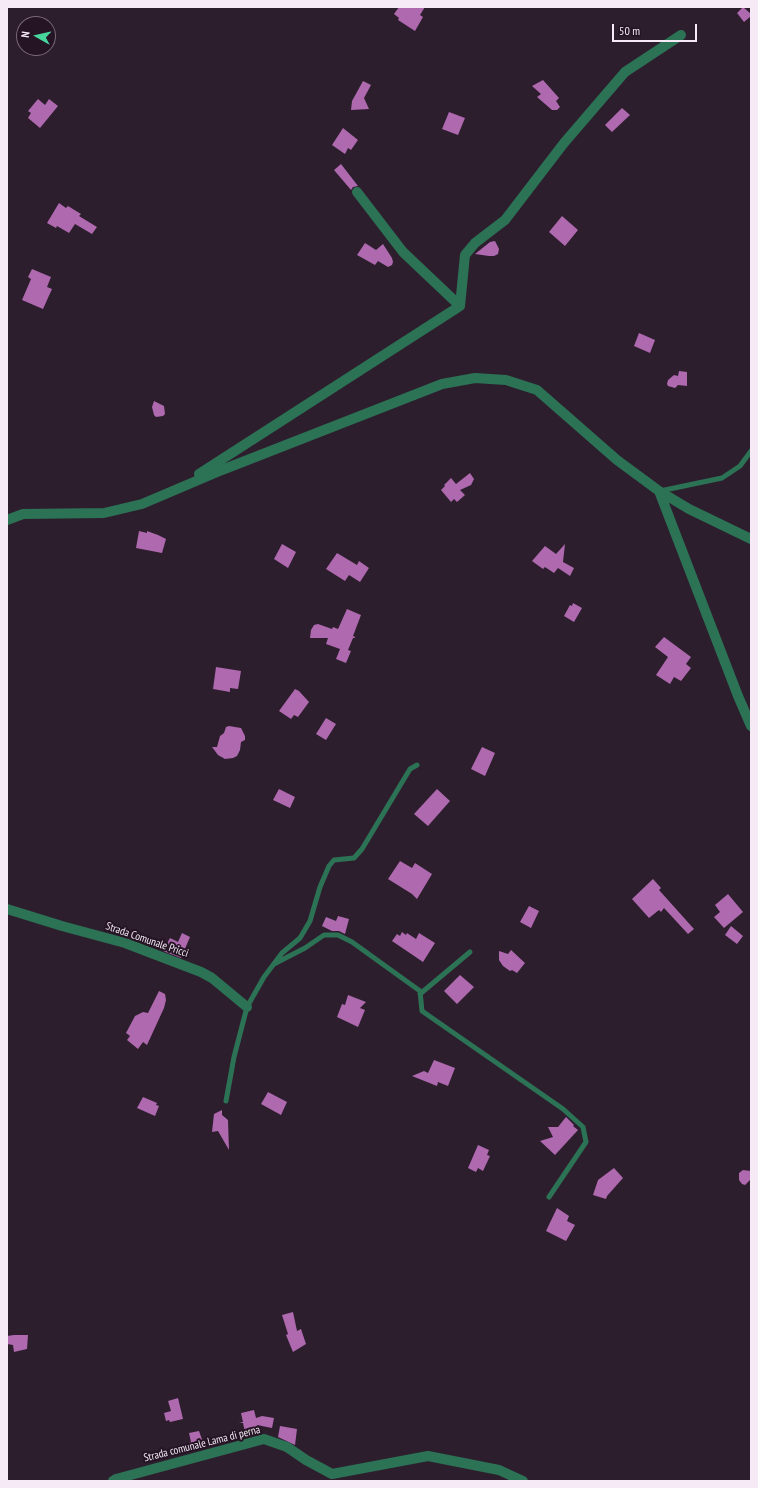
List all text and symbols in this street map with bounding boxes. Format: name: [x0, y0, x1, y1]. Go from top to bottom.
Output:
north arrow: [16, 16, 56, 56]
scale bar: [614, 16, 699, 42]
text: 50 m: [619, 23, 640, 38]
text: N: [18, 31, 32, 38]
street label: Strada Comunale Pricci: [104, 920, 190, 960]
street label: Strada comunale Lama di perna: [142, 1423, 262, 1465]

